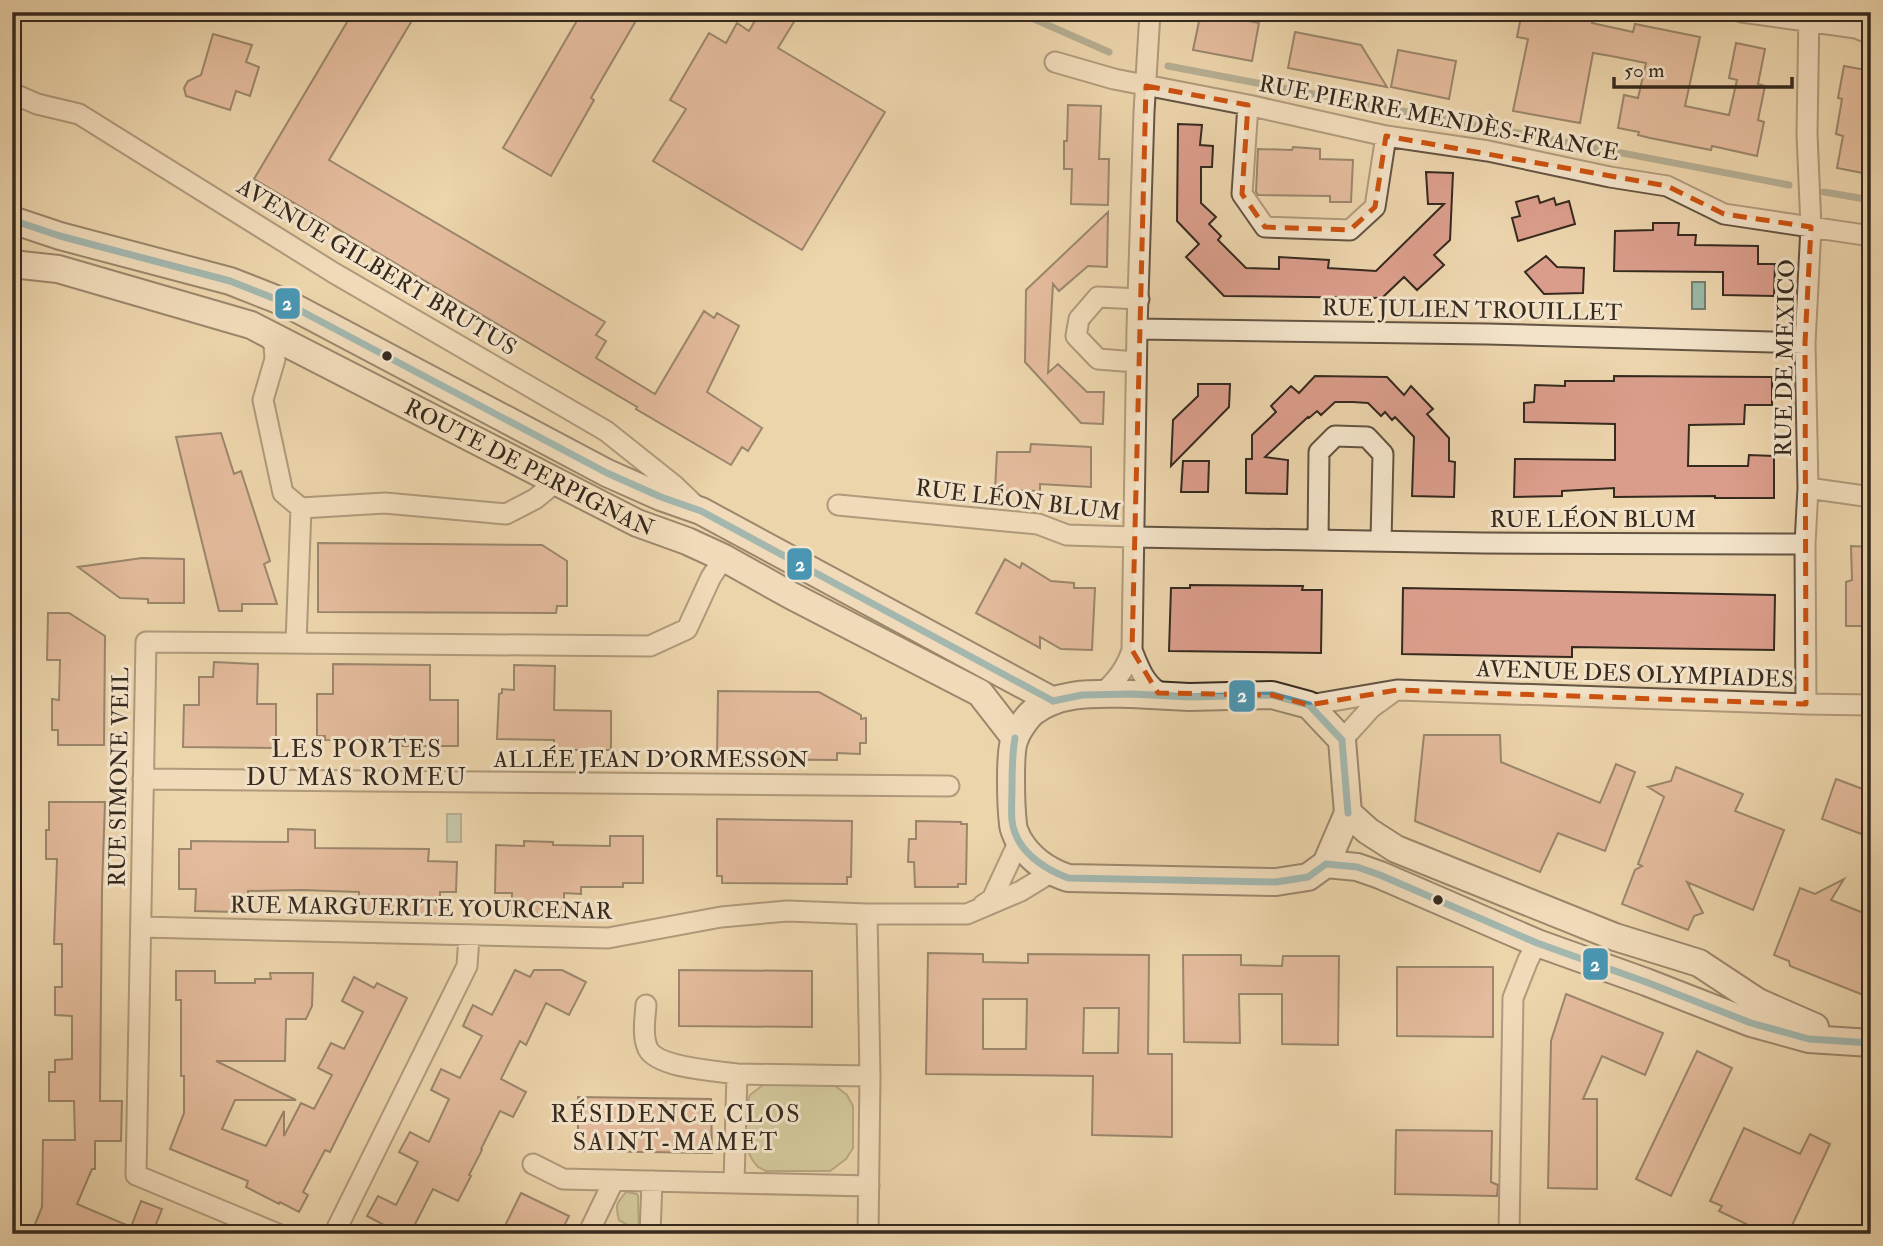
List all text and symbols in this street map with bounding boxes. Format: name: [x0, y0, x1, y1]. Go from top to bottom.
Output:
scale bar: [1614, 46, 1792, 90]
text: 50 m: [1624, 57, 1665, 84]
street label: RUE PIERRE MENDÈS-FRANCE: [1256, 69, 1622, 167]
street label: AVENUE GILBERT BRUTUS: [231, 171, 522, 362]
street label: RUE DE MEXICO: [1769, 259, 1801, 457]
line badge: 2: [274, 287, 301, 320]
text: 2: [282, 292, 292, 316]
street label: RUE JULIEN TROUILLET: [1322, 293, 1622, 327]
unlabelled marker: [380, 349, 394, 363]
street label: ROUTE DE PERPIGNAN: [400, 392, 658, 543]
street label: RUE LÉON BLUM: [914, 473, 1122, 527]
street label: RUE LÉON BLUM: [1490, 505, 1696, 534]
line badge: 2: [786, 547, 813, 581]
text: 2: [795, 553, 805, 577]
street label: AVENUE DES OLYMPIADES: [1475, 654, 1794, 694]
street label: RUE SIMONE VEIL: [103, 667, 135, 887]
line badge: 2: [1228, 679, 1256, 713]
text: 2: [1237, 684, 1247, 708]
district label: LES PORTES DU MAS ROMEU: [246, 734, 468, 793]
street label: ALLÉE JEAN D'ORMESSON: [493, 745, 809, 774]
street label: RUE MARGUERITE YOURCENAR: [230, 890, 613, 926]
unlabelled marker: [1431, 893, 1445, 907]
line badge: 2: [1582, 947, 1609, 981]
text: 2: [1590, 953, 1600, 977]
district label: RÉSIDENCE CLOS SAINT-MAMET: [550, 1098, 802, 1158]

